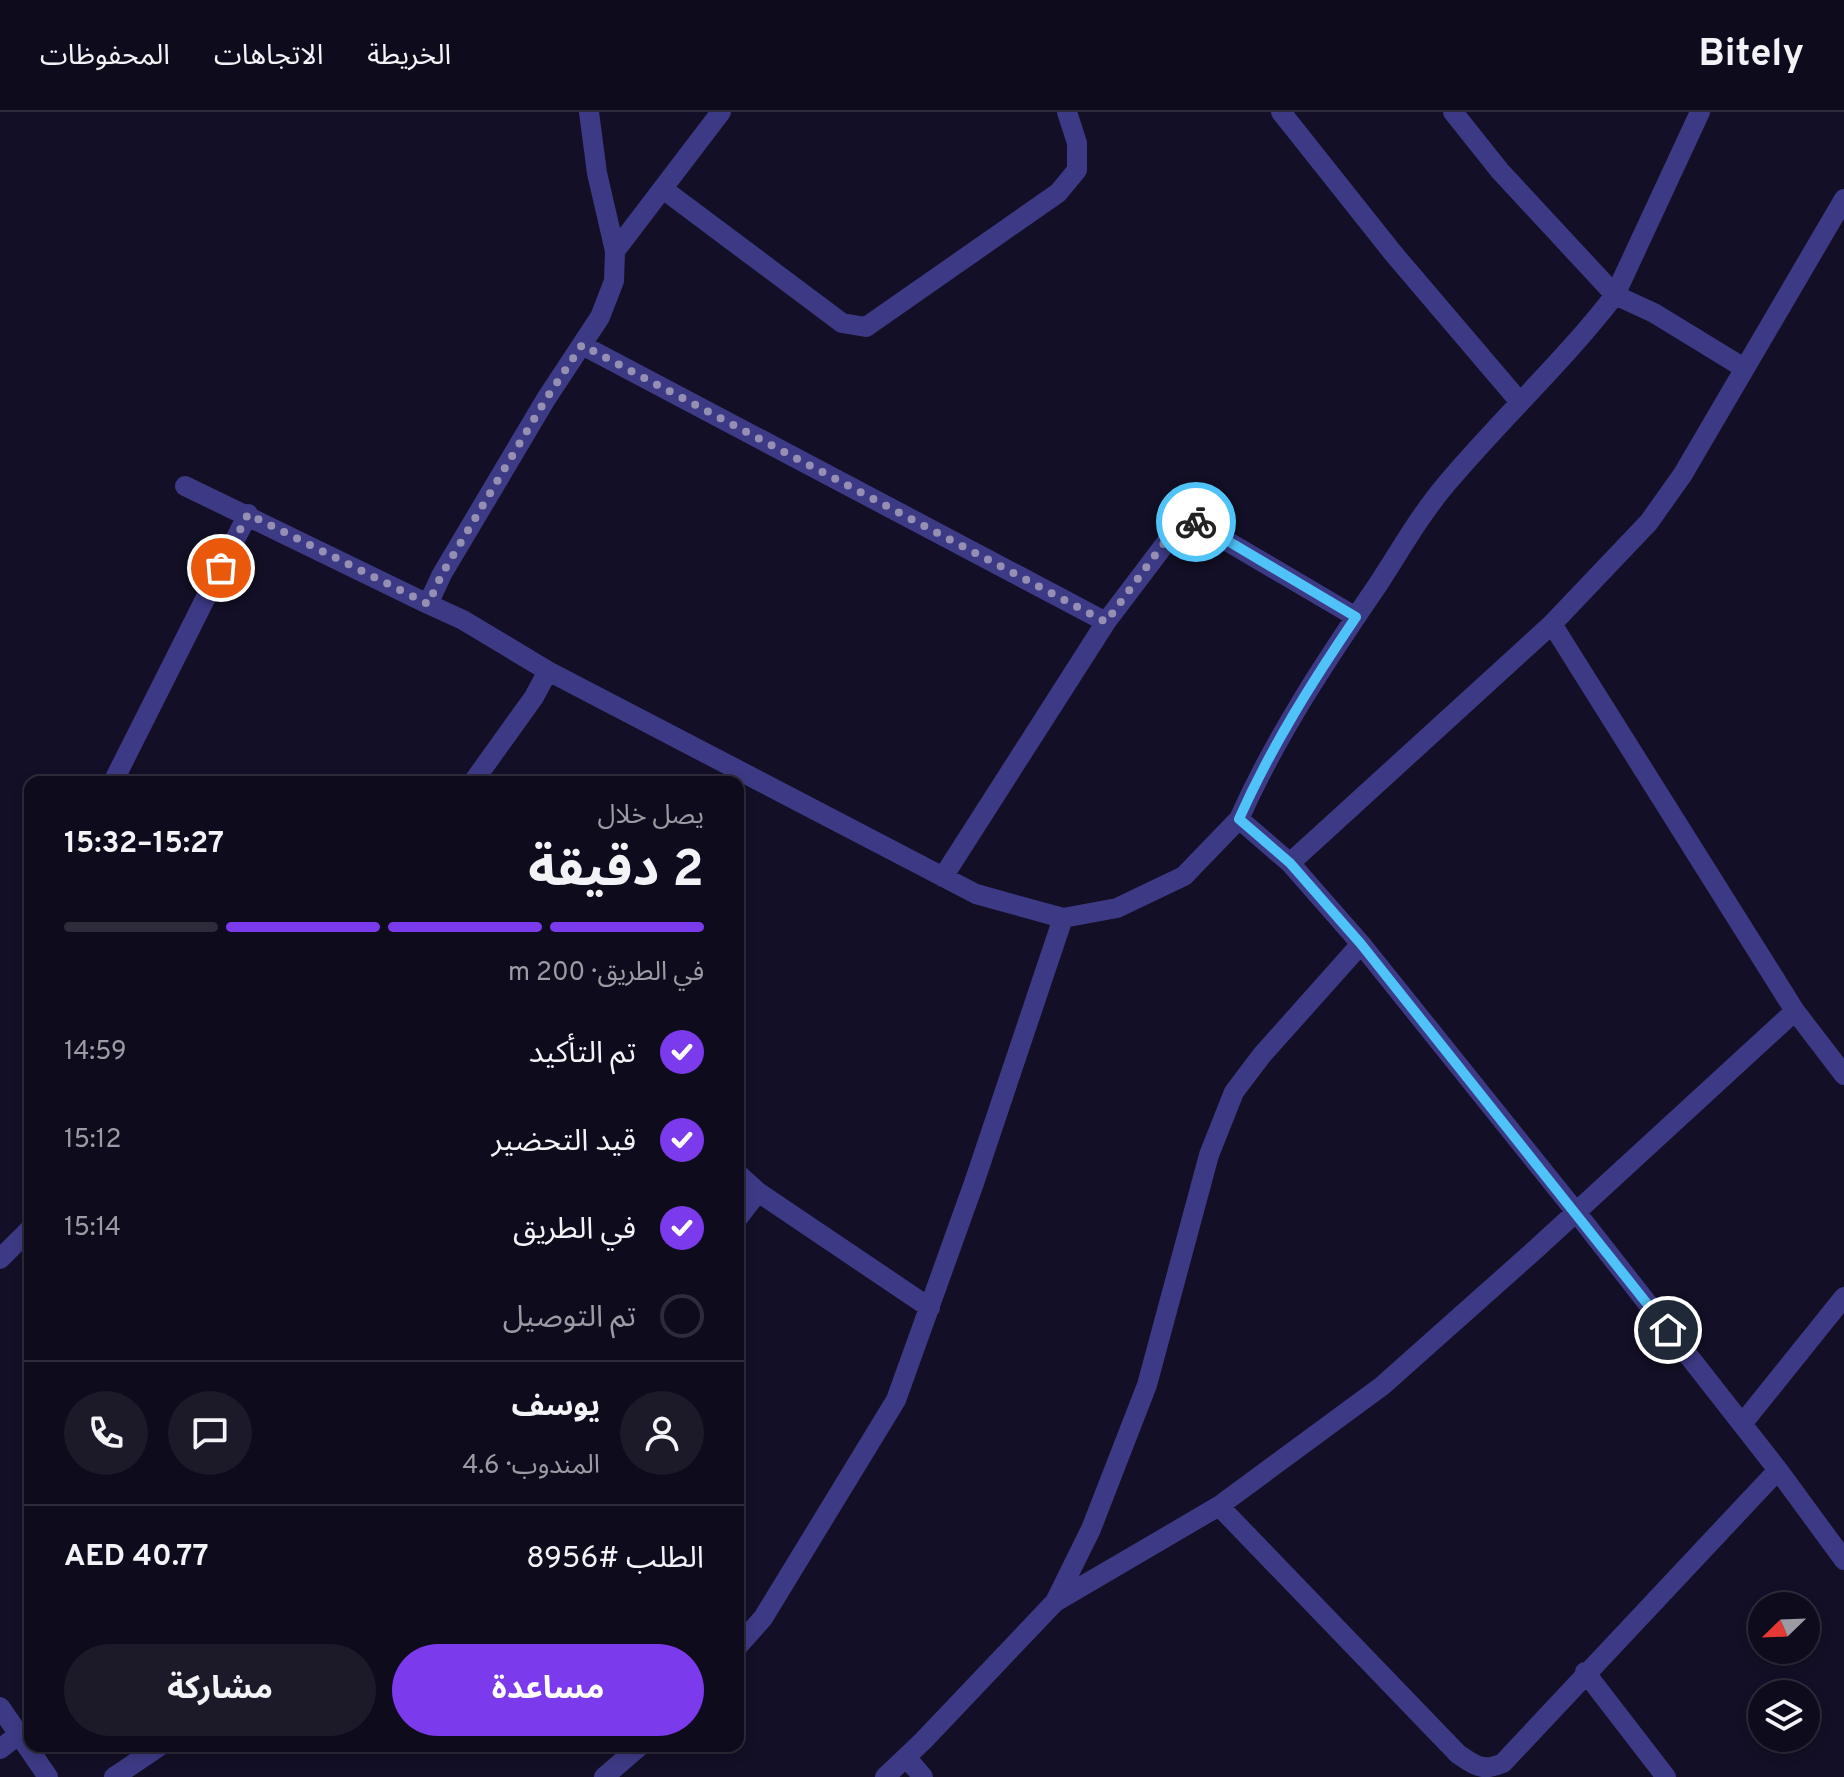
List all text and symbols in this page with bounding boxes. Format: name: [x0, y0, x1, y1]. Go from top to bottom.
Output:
text: Bitely: [1699, 31, 1804, 80]
text: المحفوظات: [40, 39, 170, 75]
text: الاتجاهات: [214, 39, 323, 75]
text: الخريطة: [367, 39, 451, 75]
courier: [1156, 482, 1236, 562]
icon: bike: [1174, 500, 1218, 544]
pin: [187, 534, 255, 602]
icon: bag: [199, 546, 243, 590]
text: يصل خلال: [598, 800, 704, 833]
text: 15:27–15:32: [64, 826, 224, 863]
text: 2 دقيقة: [528, 839, 704, 905]
text: في الطريق · 200 m: [508, 957, 704, 990]
icon: check: [660, 1030, 704, 1074]
text: 14:59: [64, 1036, 127, 1069]
text: تم التأكيد: [529, 1036, 636, 1073]
icon: check: [660, 1118, 704, 1162]
text: 15:12: [64, 1124, 121, 1157]
text: قيد التحضير: [492, 1124, 636, 1161]
icon: check: [660, 1206, 704, 1250]
text: 15:14: [64, 1212, 121, 1245]
text: في الطريق: [513, 1212, 636, 1249]
pin: [1634, 1296, 1702, 1364]
text: تم التوصيل: [503, 1300, 636, 1337]
icon: home: [1646, 1308, 1690, 1352]
text: يوسف: [512, 1389, 600, 1426]
button: phone: [64, 1391, 148, 1475]
button: chat: [168, 1391, 252, 1475]
button: person: [620, 1391, 704, 1475]
text: المندوب · 4.6: [462, 1450, 600, 1483]
text: AED 40.77: [64, 1539, 209, 1576]
text: الطلب #8956: [526, 1541, 704, 1578]
north arrow: [1748, 1592, 1820, 1664]
map controls: [1748, 1592, 1820, 1752]
button: مشاركة: [64, 1644, 376, 1736]
button: مساعدة: [392, 1644, 704, 1736]
button: layers: [1748, 1680, 1820, 1752]

